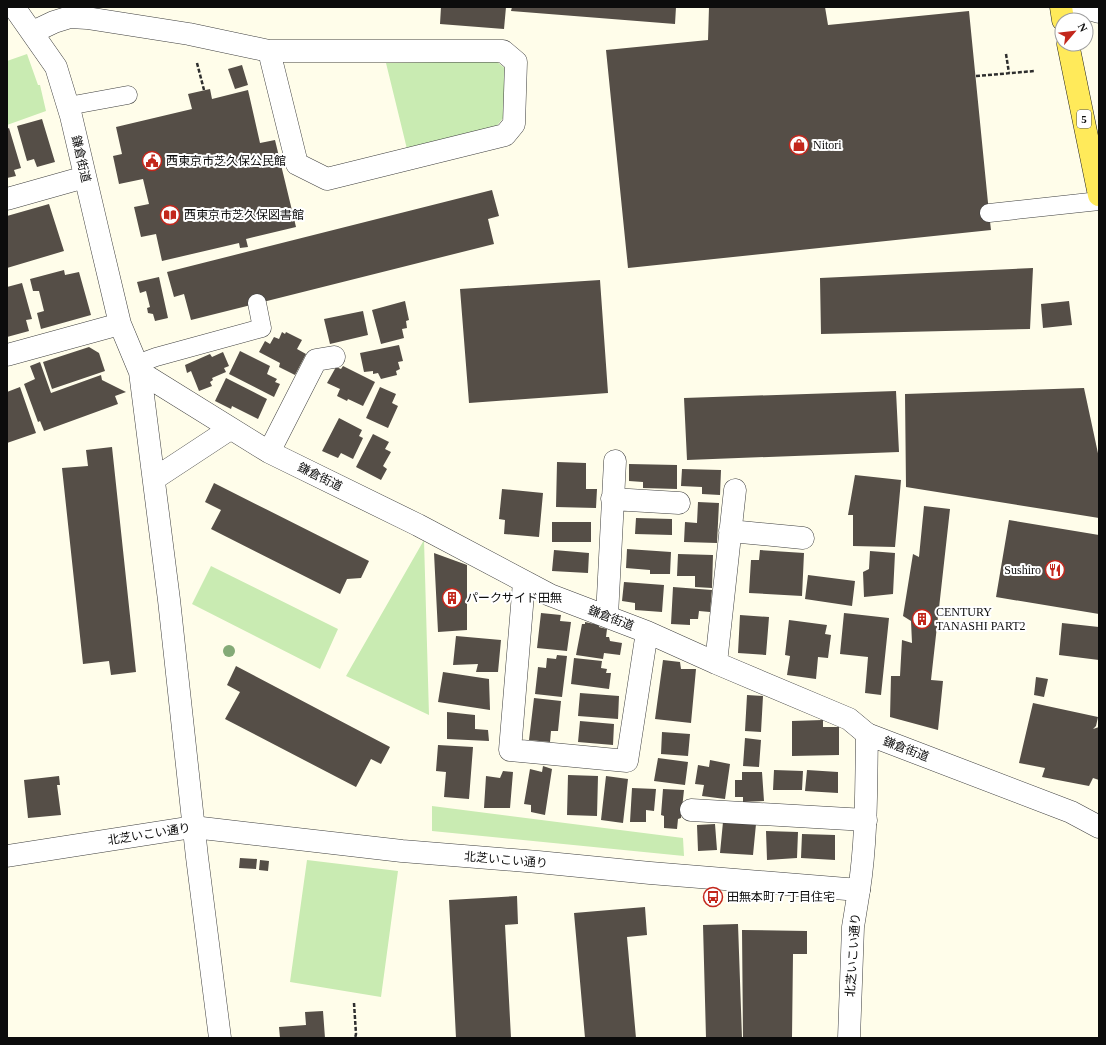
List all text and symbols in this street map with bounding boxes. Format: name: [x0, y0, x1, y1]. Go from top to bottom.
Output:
north arrow: [1054, 12, 1094, 52]
text: N: [1076, 21, 1090, 34]
road number: 5: [1077, 110, 1091, 128]
street label: 鎌倉街道: [69, 134, 93, 184]
shop icon: Nitori: [788, 134, 810, 156]
place label: Nitori: [813, 138, 842, 152]
public building icon: 西東京市芝久保公民館: [141, 150, 163, 172]
place label: 西東京市芝久保公民館: [166, 154, 286, 168]
library icon: 西東京市芝久保図書館: [159, 204, 181, 226]
place label: 西東京市芝久保図書館: [184, 208, 304, 222]
street label: 鎌倉街道: [295, 460, 345, 494]
restaurant icon: Sushiro: [1044, 559, 1066, 581]
place label: Sushiro: [1004, 563, 1041, 577]
building icon: パークサイド田無: [441, 587, 463, 609]
place label: パークサイド田無: [466, 591, 562, 605]
street label: 鎌倉街道: [586, 603, 636, 633]
place label: CENTURY TANASHI PART2: [936, 605, 1026, 633]
building icon: CENTURY TANASHI PART2: [911, 608, 933, 630]
street label: 鎌倉街道: [881, 734, 931, 764]
street label: 北芝いこい通り: [106, 821, 192, 847]
street label: 北芝いこい通り: [464, 849, 548, 871]
bus stop icon: 田無本町７丁目住宅: [702, 886, 724, 908]
place label: 田無本町７丁目住宅: [727, 890, 835, 904]
street label: 北芝いこい通り: [843, 913, 863, 997]

